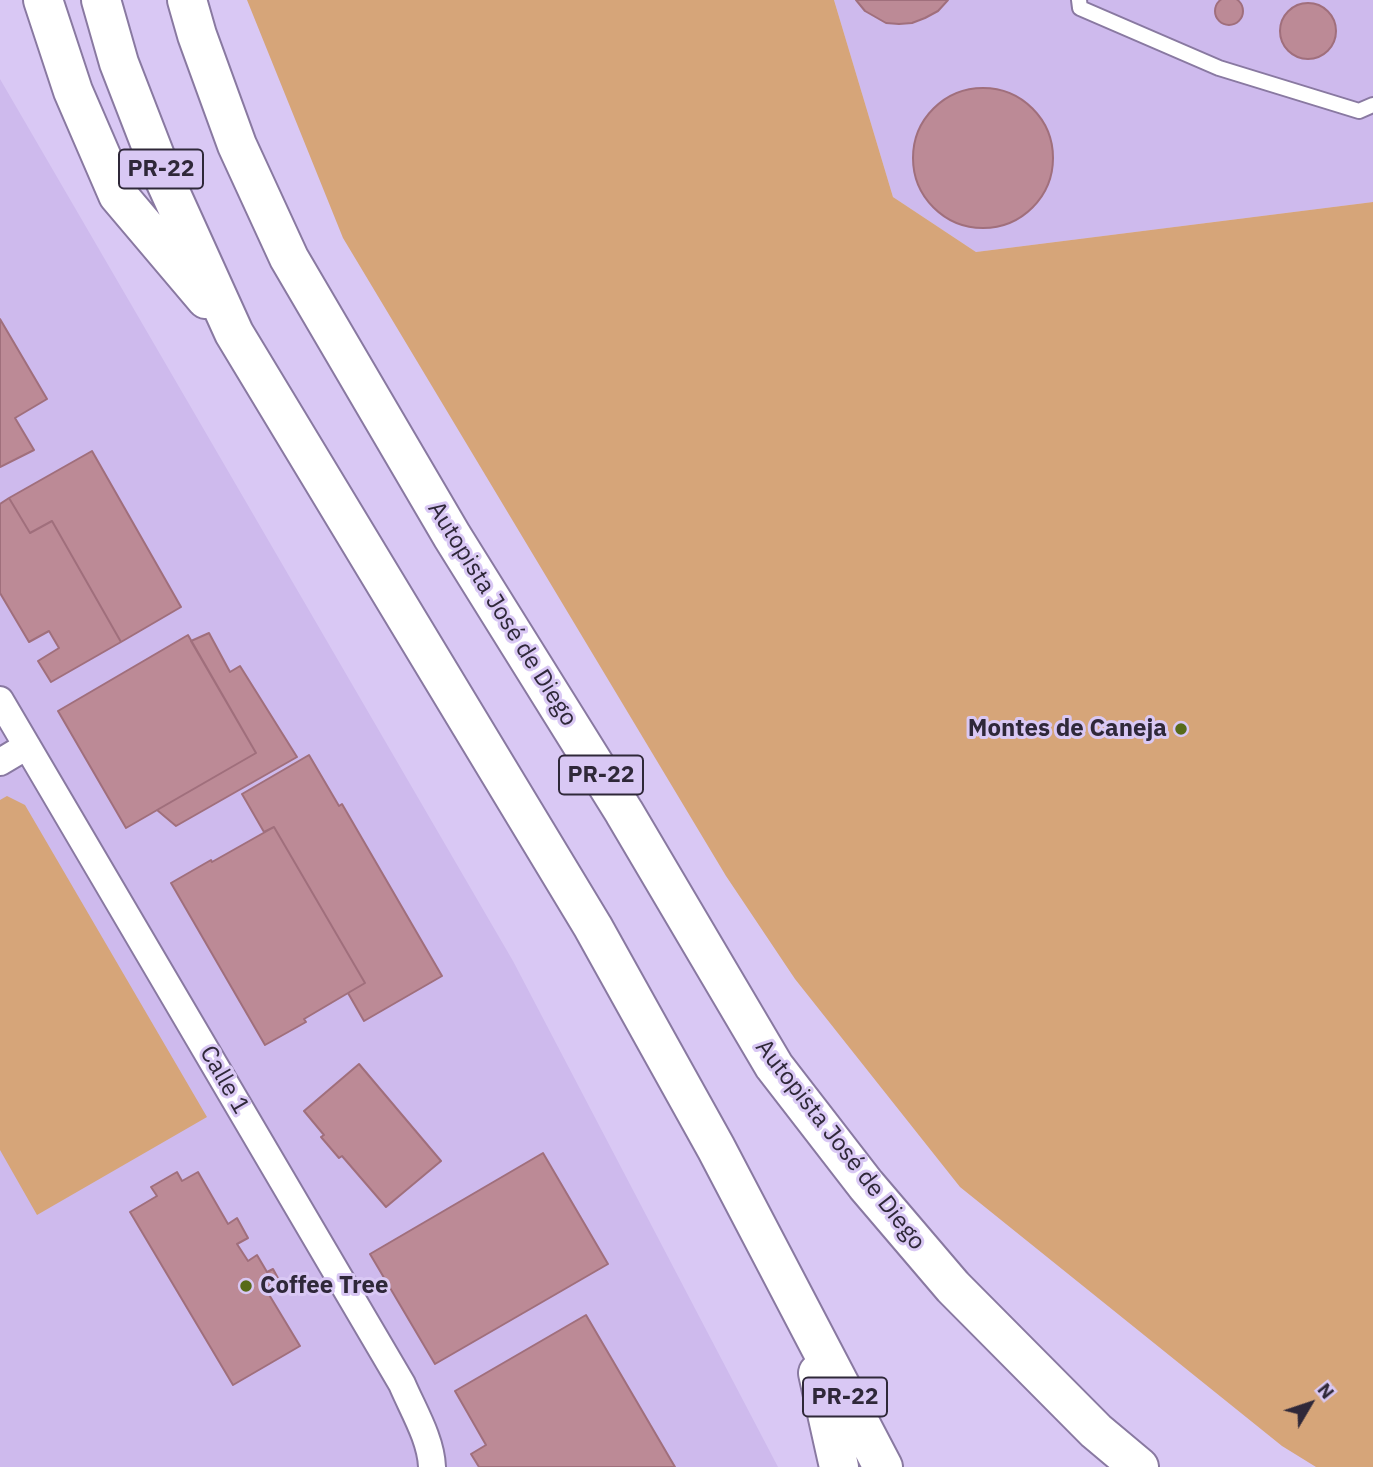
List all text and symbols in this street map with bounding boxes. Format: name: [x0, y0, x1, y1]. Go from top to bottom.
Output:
road number: PR-22: [119, 150, 203, 188]
street label: Autopista José de Diego: [421, 496, 583, 732]
place label: Montes de Caneja: [968, 715, 1167, 743]
marker: Montes de Caneja: [1173, 721, 1189, 737]
road number: PR-22: [559, 755, 643, 794]
street label: Autopista José de Diego: [749, 1034, 931, 1256]
street label: Calle 1: [193, 1041, 255, 1119]
place label: Coffee Tree: [260, 1272, 388, 1300]
marker: Coffee Tree: [238, 1278, 254, 1294]
north arrow: [1275, 1369, 1345, 1439]
road number: PR-22: [803, 1378, 887, 1416]
text: N: [1313, 1378, 1340, 1404]

